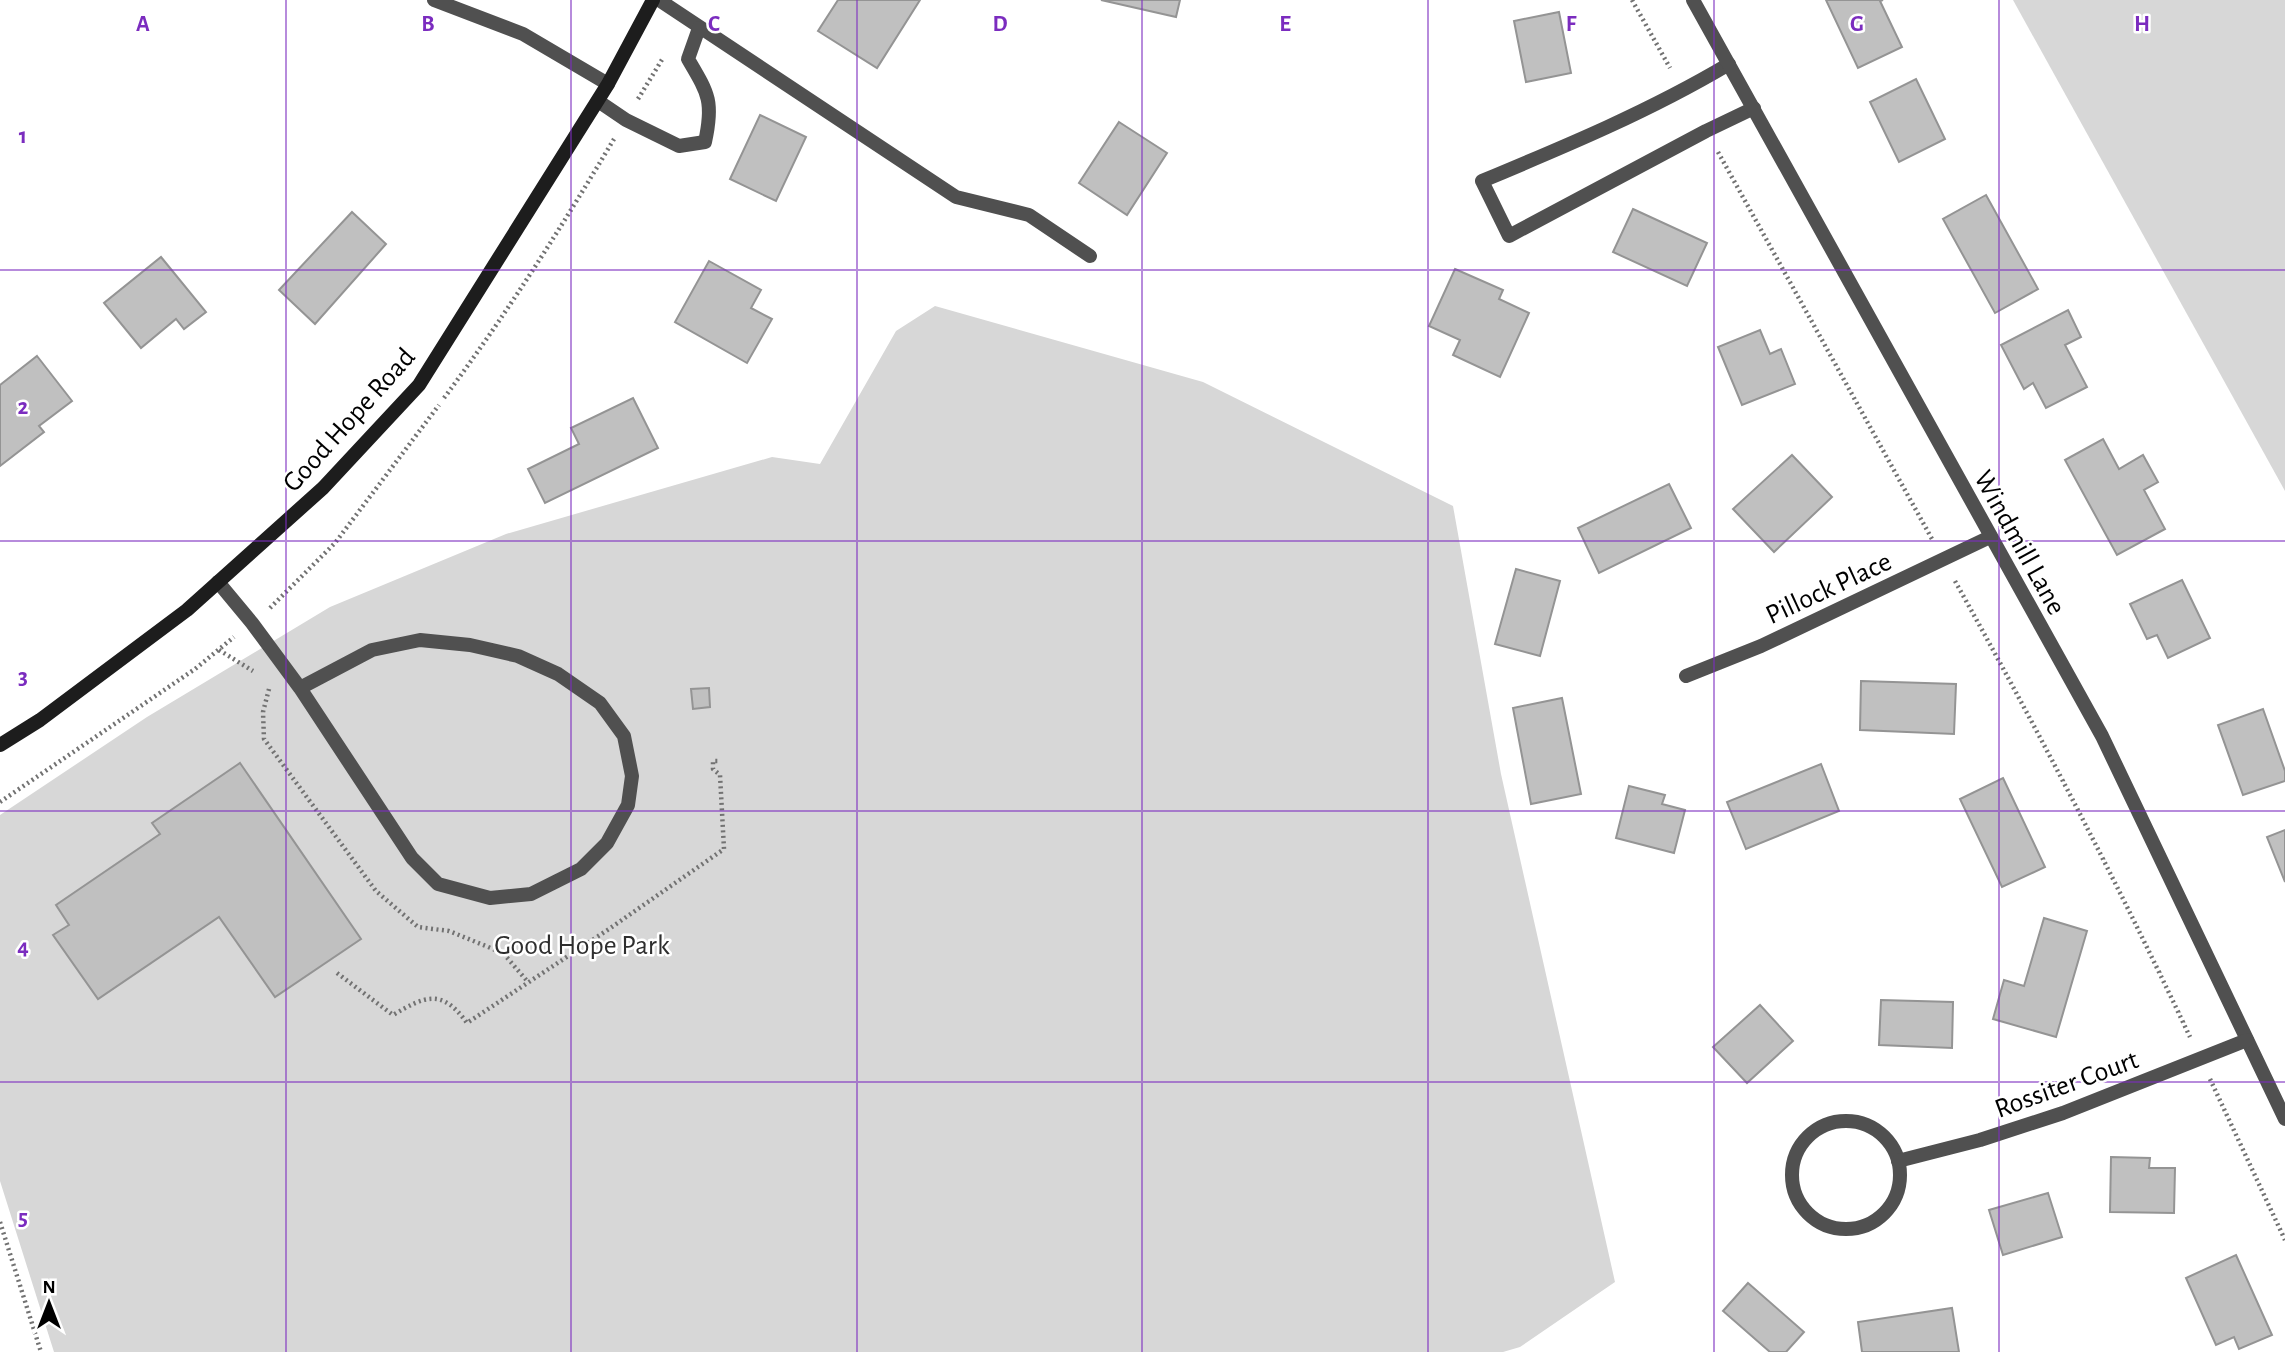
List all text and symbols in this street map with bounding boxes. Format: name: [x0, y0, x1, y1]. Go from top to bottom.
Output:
text: A: [136, 13, 150, 36]
text: B: [421, 13, 435, 36]
text: C: [708, 13, 720, 36]
text: D: [992, 13, 1008, 36]
text: E: [1279, 13, 1291, 36]
text: F: [1566, 13, 1577, 36]
text: G: [1850, 13, 1864, 36]
text: H: [2134, 13, 2150, 36]
text: 1: [19, 125, 27, 148]
street label: Good Hope Road: [278, 343, 421, 498]
text: 2: [18, 396, 29, 419]
street label: Windmill Lane: [1968, 466, 2070, 620]
street label: Pillock Place: [1762, 548, 1896, 630]
text: 3: [18, 666, 28, 689]
park label: Good Hope Park: [494, 932, 670, 960]
text: 4: [17, 936, 29, 959]
street label: Rossiter Court: [1991, 1046, 2142, 1124]
text: 5: [18, 1207, 28, 1230]
north arrow: [14, 1268, 84, 1338]
text: N: [42, 1278, 56, 1297]

